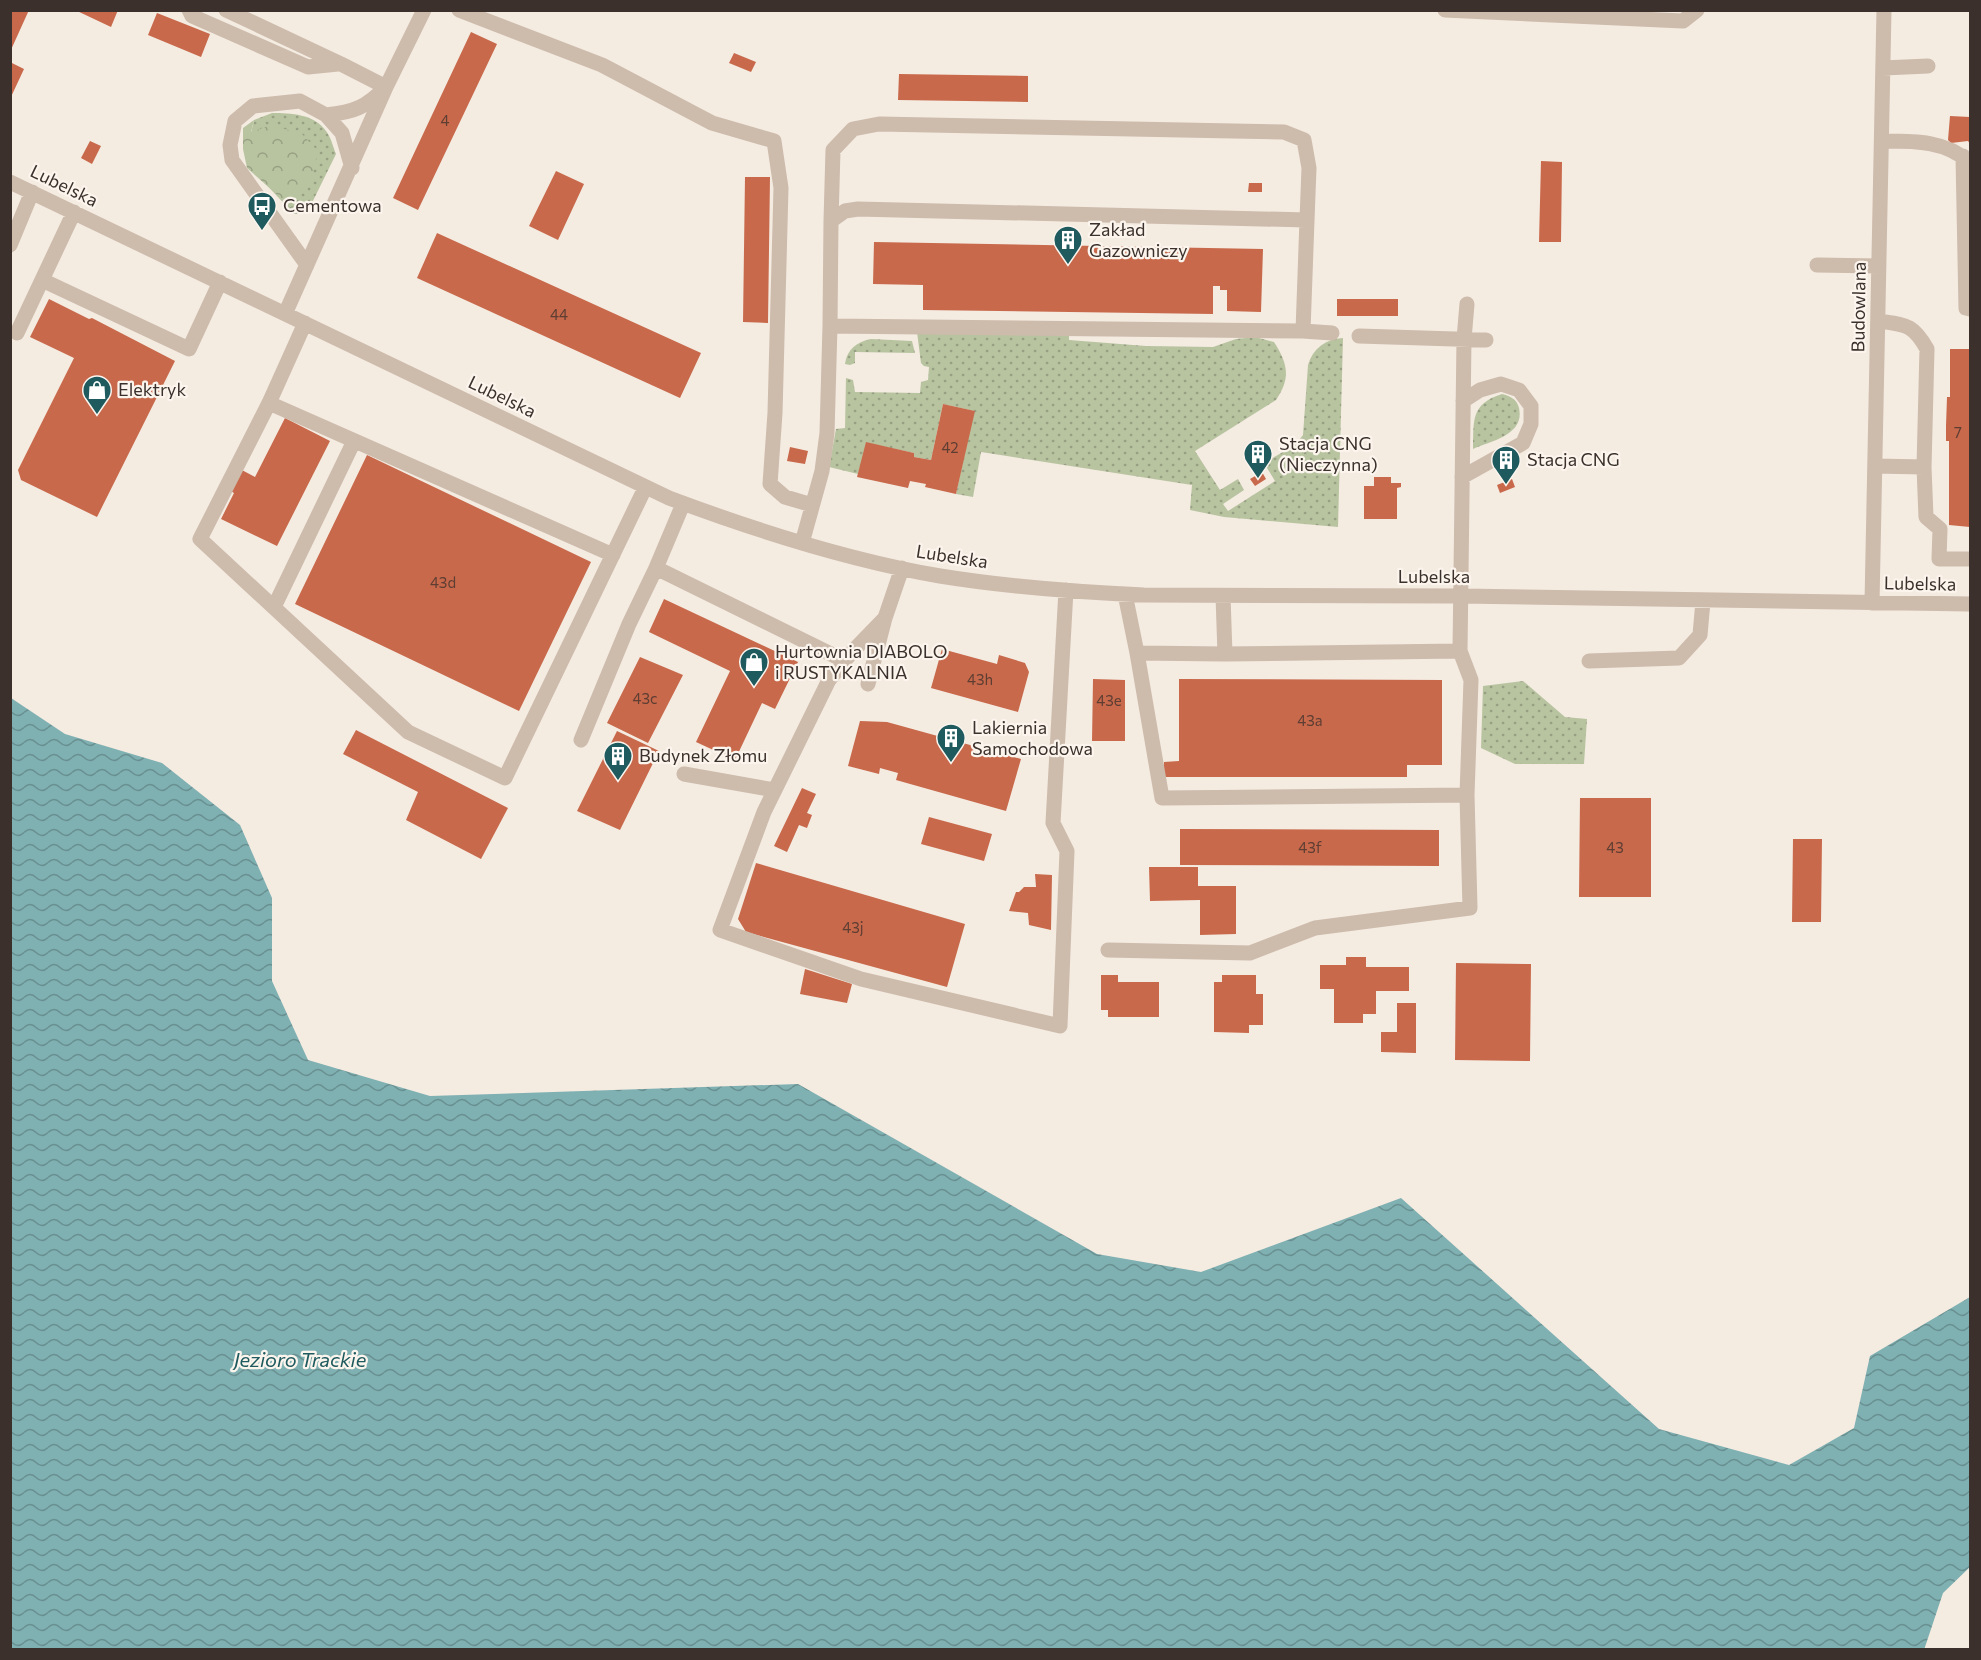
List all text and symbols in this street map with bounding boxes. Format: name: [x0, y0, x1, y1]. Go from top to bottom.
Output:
house number: 4: [441, 111, 450, 129]
street label: Lubelska: [27, 159, 102, 211]
bus stop icon: Cementowa: [246, 190, 278, 232]
place label: Cementowa: [283, 194, 382, 216]
place label: Zakład Gazowniczy: [1089, 218, 1187, 261]
building icon: Zakład Gazowniczy: [1052, 224, 1084, 266]
street label: Budowlana: [1846, 261, 1870, 352]
house number: 44: [550, 305, 568, 323]
street label: Lubelska: [465, 370, 540, 422]
shop icon: Elektryk: [81, 374, 113, 416]
place label: Elektryk: [118, 378, 186, 400]
house number: 7: [1954, 423, 1962, 441]
place label: Stacja CNG (Nieczynna): [1279, 432, 1378, 475]
house number: 42: [941, 438, 959, 456]
building icon: Stacja CNG (Nieczynna): [1242, 438, 1274, 480]
building icon: Stacja CNG: [1490, 444, 1522, 486]
place label: Stacja CNG: [1527, 448, 1620, 470]
street label: Lubelska: [915, 539, 990, 573]
street label: Lubelska: [1398, 565, 1470, 587]
street label: Lubelska: [1884, 571, 1956, 595]
house number: 43d: [430, 573, 456, 591]
place label: Hurtownia DIABOLO i RUSTYKALNIA: [775, 640, 947, 683]
shop icon: Hurtownia DIABOLO i RUSTYKALNIA: [738, 646, 770, 688]
house number: 43h: [967, 670, 993, 688]
house number: 43c: [633, 689, 657, 707]
house number: 43e: [1096, 691, 1122, 709]
house number: 43a: [1297, 711, 1323, 729]
place label: Lakiernia Samochodowa: [972, 716, 1093, 759]
building icon: Lakiernia Samochodowa: [935, 722, 967, 764]
building icon: Budynek Złomu: [602, 740, 634, 782]
place label: Budynek Złomu: [639, 744, 767, 766]
house number: 43f: [1298, 838, 1322, 856]
house number: 43: [1606, 838, 1624, 856]
house number: 43j: [842, 918, 864, 936]
water label: Jezioro Trackie: [232, 1347, 367, 1371]

